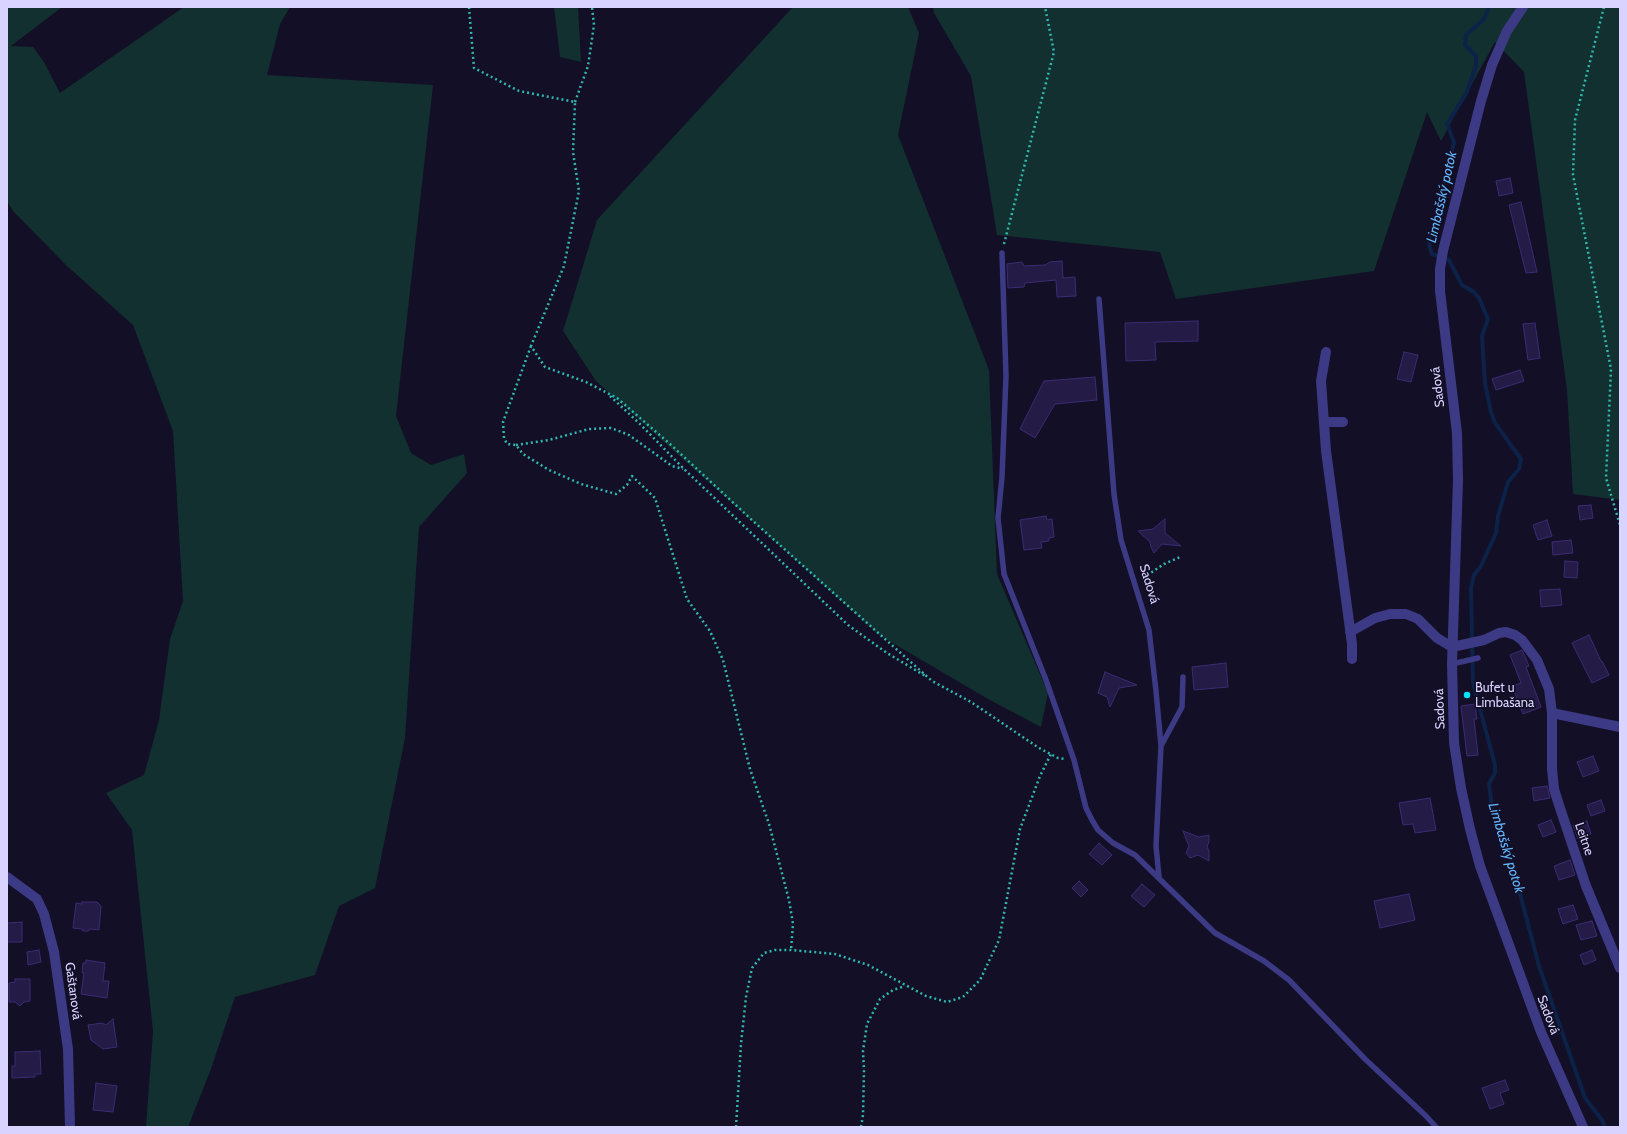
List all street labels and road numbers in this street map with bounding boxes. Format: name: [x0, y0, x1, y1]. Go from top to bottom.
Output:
street label: Sadová: [1428, 366, 1448, 408]
street label: Sadová: [1136, 562, 1162, 606]
street label: Sadová: [1431, 688, 1449, 730]
street label: Leitne: [1571, 820, 1597, 858]
street label: Gaštanová: [61, 961, 85, 1021]
street label: Sadová: [1533, 993, 1563, 1037]

